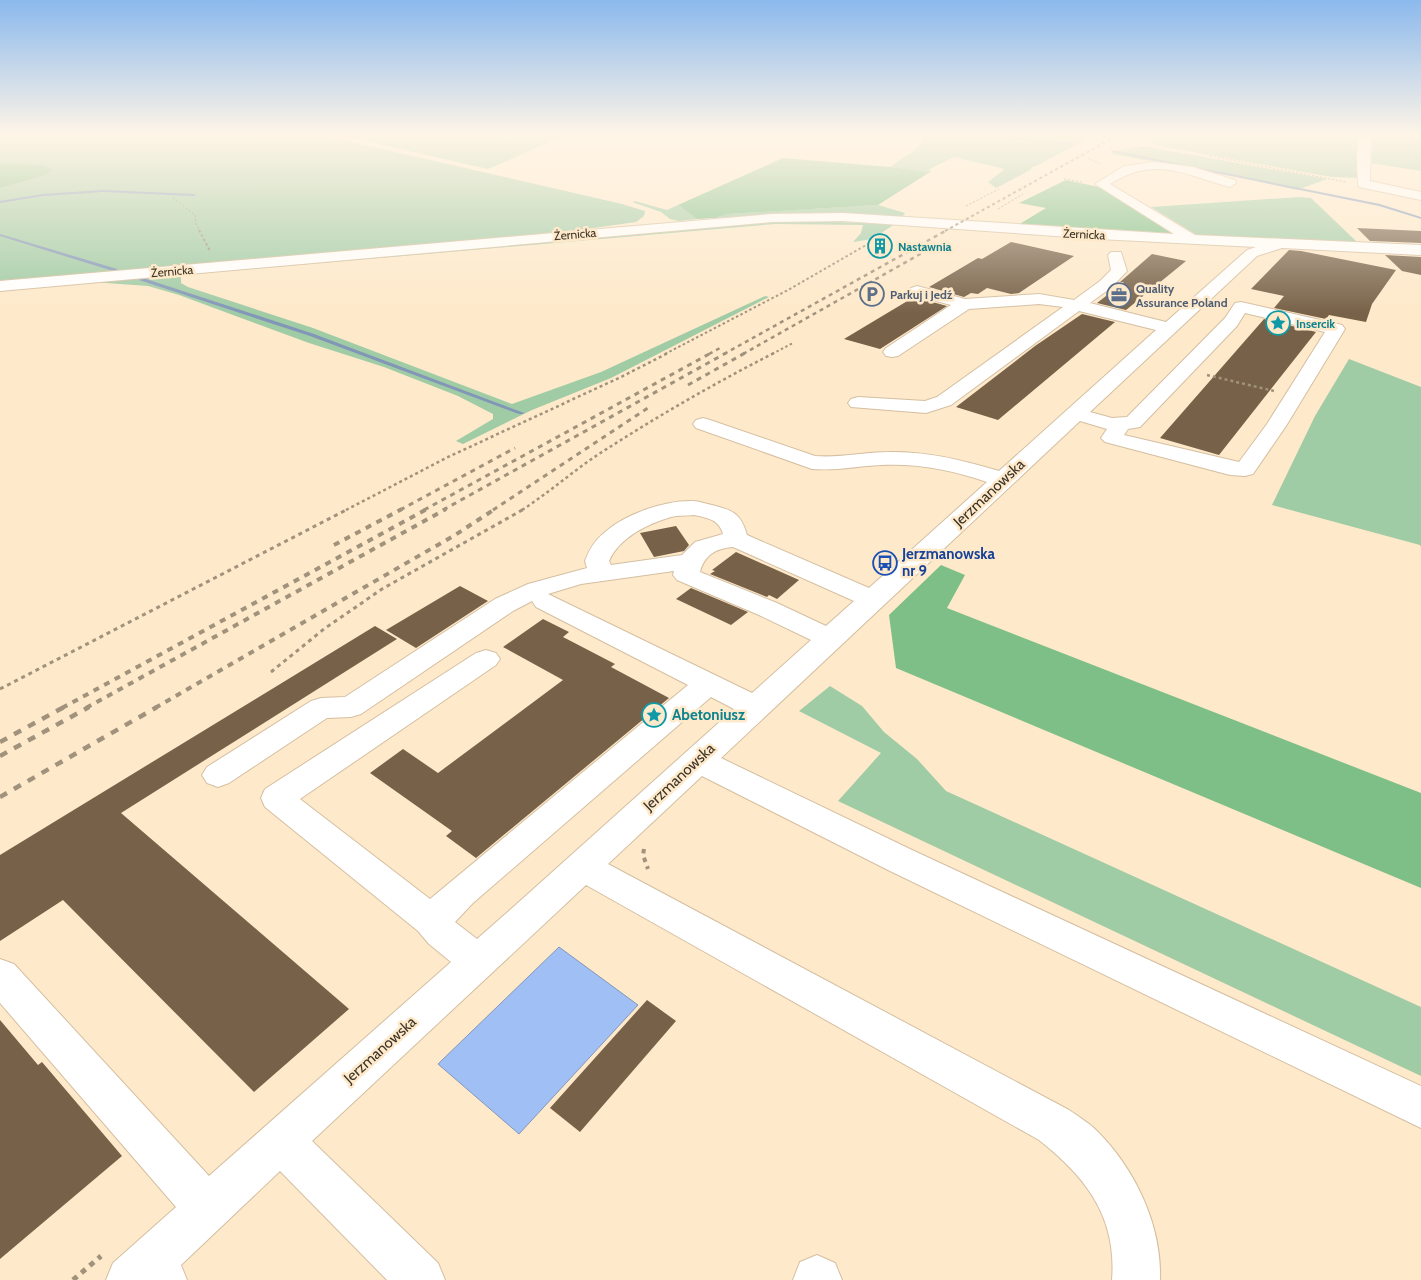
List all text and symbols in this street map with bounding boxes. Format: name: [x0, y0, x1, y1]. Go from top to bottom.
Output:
street label: Żernicka: [553, 225, 597, 243]
street label: Żernicka: [1062, 225, 1106, 243]
building icon: Nastawnia: [867, 233, 893, 259]
place label: Nastawnia: [898, 239, 952, 254]
street label: Żernicka: [150, 262, 194, 280]
parking icon: Parkuj i Jedź: [859, 281, 885, 307]
place label: Quality Assurance Poland: [1136, 281, 1228, 310]
office icon: Quality Assurance Poland: [1106, 282, 1132, 308]
place label: Parkuj i Jedź: [890, 287, 953, 302]
place icon: Insercik: [1265, 310, 1291, 336]
place label: Insercik: [1296, 316, 1335, 331]
street label: Jerzmanowska: [949, 455, 1029, 531]
place label: Jerzmanowska nr 9: [901, 545, 995, 580]
bus stop icon: Jerzmanowska nr 9: [872, 550, 898, 576]
place icon: Abetoniusz: [641, 702, 667, 728]
place label: Abetoniusz: [672, 706, 745, 724]
street label: Jerzmanowska: [639, 739, 719, 815]
street label: Jerzmanowska: [339, 1012, 420, 1088]

